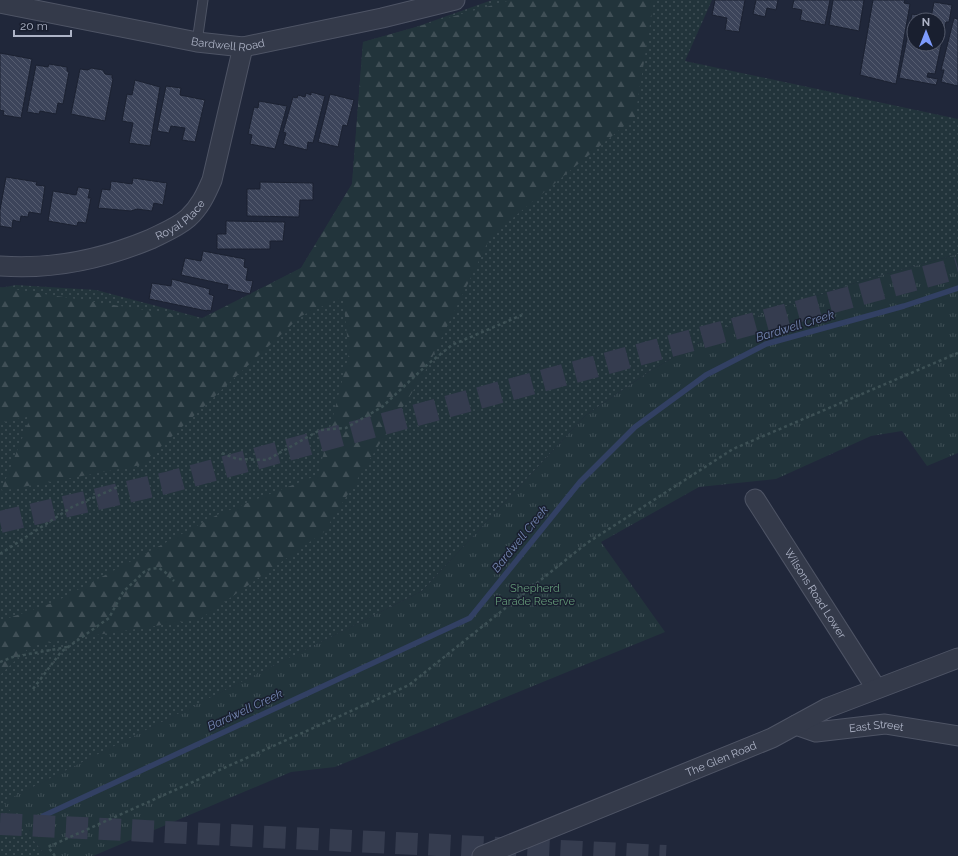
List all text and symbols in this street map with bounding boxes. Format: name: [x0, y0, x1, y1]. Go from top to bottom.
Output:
scale bar: [14, 12, 71, 38]
north arrow: [906, 12, 946, 52]
text: N: [922, 16, 930, 29]
text: 20 m: [20, 19, 48, 33]
street label: Bardwell Road: [190, 34, 266, 54]
street label: Royal Place: [153, 197, 208, 242]
water label: Bardwell Creek: [754, 307, 837, 345]
water label: Bardwell Creek: [489, 502, 551, 575]
street label: Wilsons Road Lower: [782, 546, 849, 641]
park label: Shepherd Parade Reserve: [495, 582, 575, 608]
water label: Bardwell Creek: [205, 686, 285, 734]
street label: East Street: [848, 717, 905, 735]
street label: The Glen Road: [684, 738, 758, 779]

